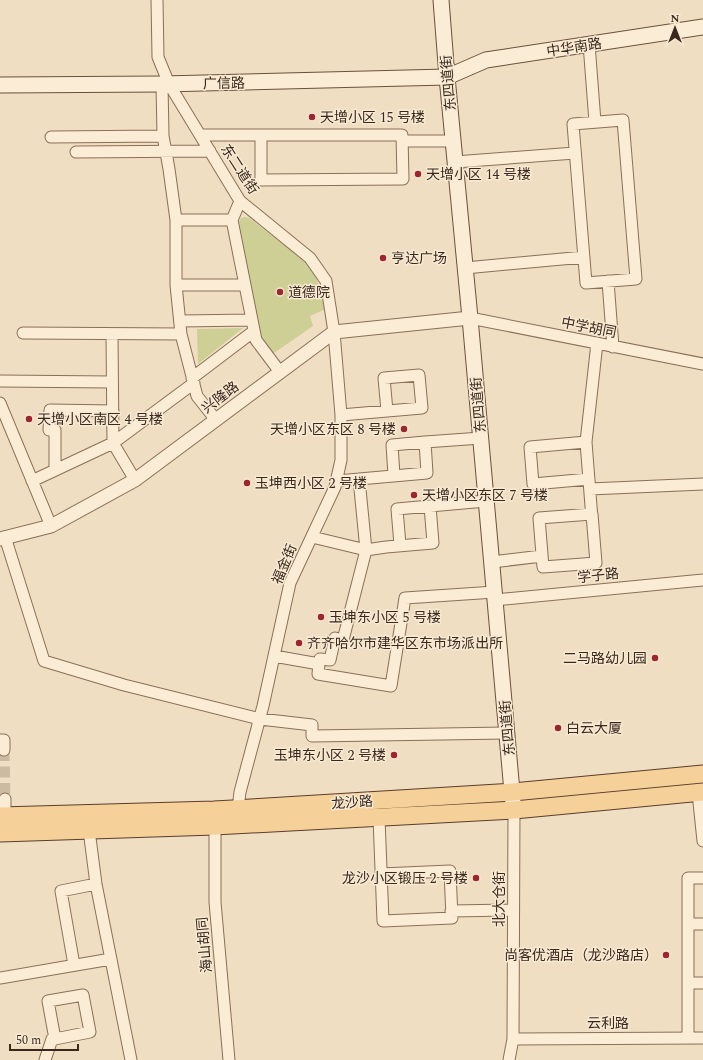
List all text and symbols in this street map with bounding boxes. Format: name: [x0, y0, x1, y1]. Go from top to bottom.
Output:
north arrow: [655, 8, 695, 48]
text: N: [671, 10, 680, 27]
street label: 中华南路: [545, 33, 603, 62]
street label: 东四道街: [436, 54, 461, 112]
street label: 广信路: [203, 73, 245, 94]
place label: 天增小区 15 号楼: [320, 107, 425, 128]
marker: 天增小区 15 号楼: [307, 112, 317, 122]
street label: 东二道街: [216, 140, 264, 198]
place label: 天增小区 14 号楼: [426, 164, 531, 185]
marker: 天增小区 14 号楼: [413, 169, 423, 179]
place label: 亨达广场: [391, 248, 447, 269]
marker: 亨达广场: [378, 253, 388, 263]
place label: 道德院: [288, 282, 330, 303]
marker: 道德院: [275, 287, 285, 297]
street label: 中学胡同: [559, 312, 618, 343]
street label: 兴隆路: [197, 376, 243, 418]
street label: 东四道街: [466, 376, 491, 434]
place label: 天增小区南区 4 号楼: [37, 409, 163, 430]
marker: 天增小区南区 4 号楼: [24, 414, 34, 424]
place label: 天增小区东区 8 号楼: [270, 419, 396, 440]
marker: 天增小区东区 8 号楼: [399, 424, 409, 434]
place label: 玉坤西小区 2 号楼: [255, 473, 367, 494]
marker: 玉坤西小区 2 号楼: [242, 478, 252, 488]
place label: 天增小区东区 7 号楼: [422, 485, 548, 506]
marker: 天增小区东区 7 号楼: [409, 490, 419, 500]
street label: 福金街: [267, 541, 302, 588]
street label: 学子路: [576, 563, 620, 588]
place label: 玉坤东小区 5 号楼: [329, 607, 441, 628]
marker: 玉坤东小区 5 号楼: [316, 612, 326, 622]
place label: 齐齐哈尔市建华区东市场派出所: [307, 633, 503, 654]
marker: 齐齐哈尔市建华区东市场派出所: [294, 638, 304, 648]
place label: 二马路幼儿园: [563, 648, 647, 669]
marker: 二马路幼儿园: [650, 653, 660, 663]
street label: 东四道街: [495, 699, 520, 757]
place label: 白云大厦: [566, 718, 622, 739]
marker: 白云大厦: [553, 723, 563, 733]
place label: 玉坤东小区 2 号楼: [274, 745, 386, 766]
marker: 玉坤东小区 2 号楼: [389, 750, 399, 760]
street label: 龙沙路: [330, 791, 374, 814]
place label: 龙沙小区锻压 2 号楼: [342, 868, 468, 889]
street label: 北大仓街: [489, 871, 510, 927]
marker: 龙沙小区锻压 2 号楼: [471, 873, 481, 883]
street label: 海山胡同: [192, 916, 217, 974]
place label: 尚客优酒店（龙沙路店）: [504, 945, 658, 966]
marker: 尚客优酒店（龙沙路店）: [661, 950, 671, 960]
street label: 云利路: [587, 1013, 629, 1034]
scale bar: [10, 1026, 78, 1052]
text: 50 m: [16, 1031, 41, 1050]

